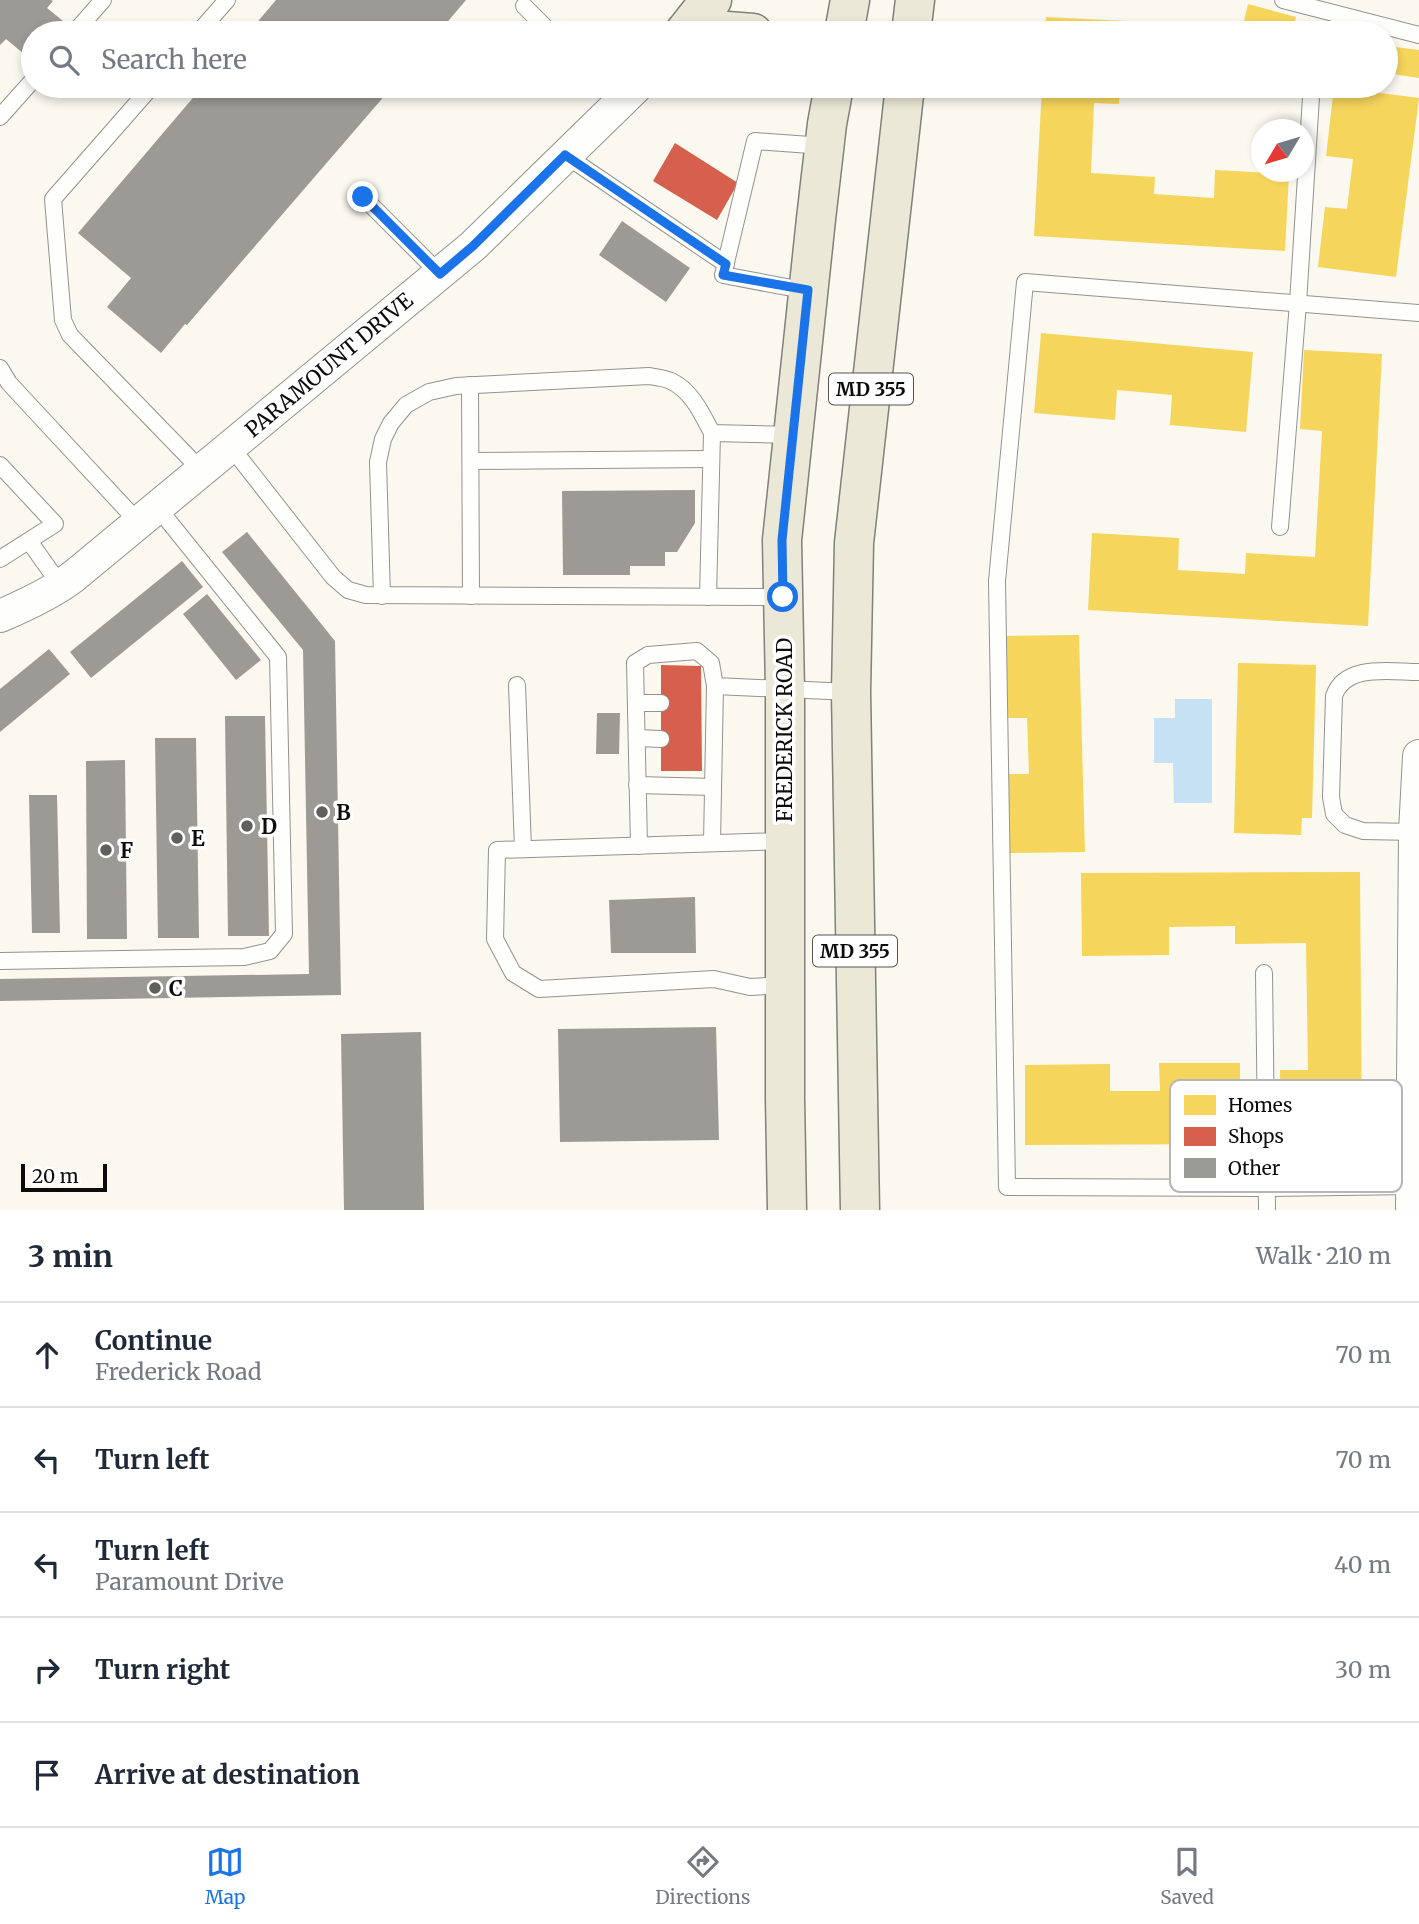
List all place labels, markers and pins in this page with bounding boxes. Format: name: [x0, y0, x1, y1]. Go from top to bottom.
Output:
place label: B: [336, 799, 351, 826]
marker: B: [314, 804, 330, 820]
place label: D: [261, 813, 277, 840]
marker: D: [239, 818, 255, 834]
place label: E: [191, 825, 205, 852]
marker: E: [169, 830, 185, 846]
place label: F: [120, 837, 133, 864]
marker: F: [98, 842, 114, 858]
place label: C: [169, 975, 183, 1002]
marker: C: [147, 980, 163, 996]

